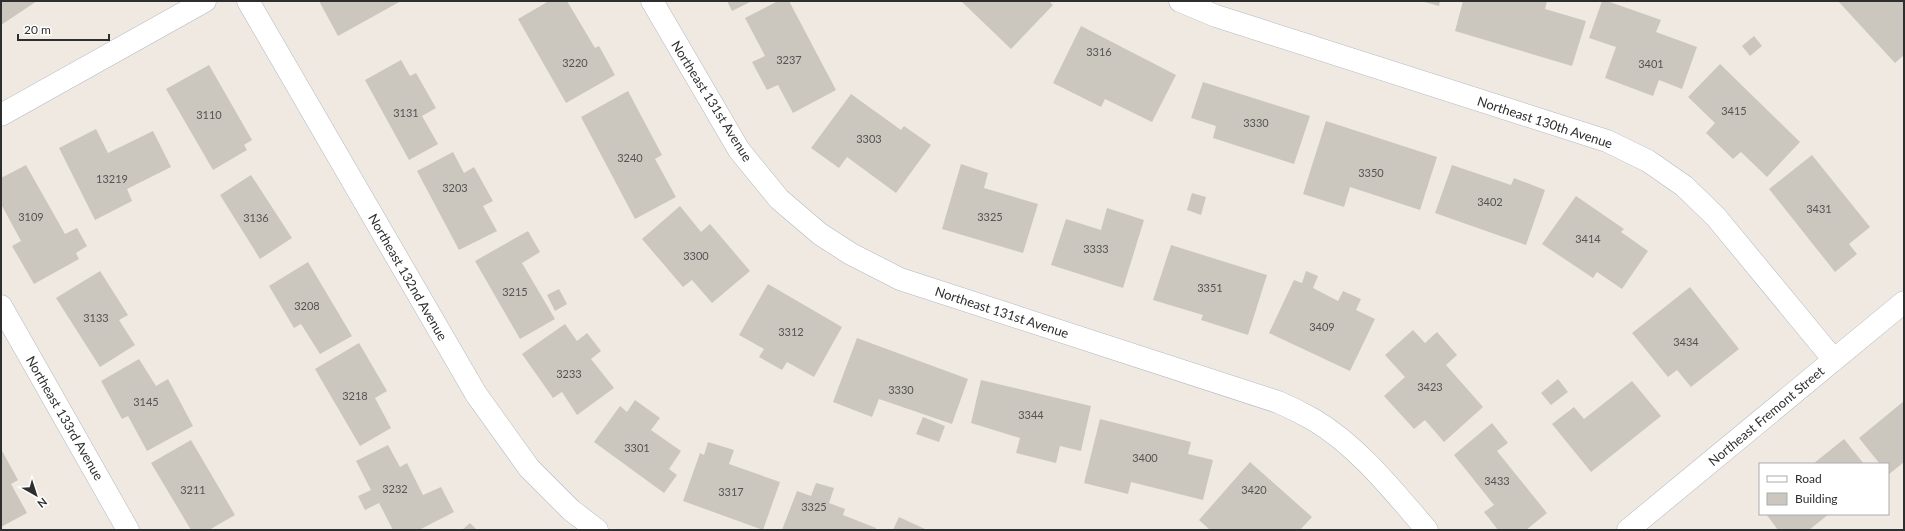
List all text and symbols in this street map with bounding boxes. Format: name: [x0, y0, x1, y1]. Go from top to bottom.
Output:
scale bar: [18, 16, 109, 42]
text: 20 m: [24, 22, 51, 37]
street label: Northeast 131st Avenue: [668, 38, 756, 165]
house number: 3316: [1086, 45, 1112, 58]
house number: 3237: [776, 53, 802, 66]
house number: 3220: [562, 56, 588, 69]
house number: 3401: [1638, 57, 1664, 70]
street label: Northeast 130th Avenue: [1475, 93, 1615, 151]
house number: 3415: [1721, 104, 1747, 117]
house number: 3131: [393, 106, 419, 119]
house number: 3110: [196, 108, 222, 121]
house number: 3330: [1243, 116, 1269, 129]
house number: 3303: [856, 132, 882, 145]
house number: 3240: [617, 151, 643, 164]
house number: 3350: [1358, 166, 1384, 179]
house number: 13219: [96, 172, 128, 185]
house number: 3203: [442, 181, 468, 194]
house number: 3402: [1477, 195, 1503, 208]
house number: 3431: [1806, 202, 1832, 215]
house number: 3109: [18, 210, 44, 223]
house number: 3325: [977, 210, 1003, 223]
house number: 3136: [243, 211, 269, 224]
street label: Northeast 132nd Avenue: [365, 211, 451, 343]
house number: 3414: [1575, 232, 1601, 245]
house number: 3333: [1083, 242, 1109, 255]
house number: 3300: [683, 249, 709, 262]
house number: 3351: [1197, 281, 1223, 294]
street label: Northeast 131st Avenue: [933, 283, 1071, 341]
house number: 3215: [502, 285, 528, 298]
house number: 3208: [294, 299, 320, 312]
house number: 3133: [83, 311, 109, 324]
house number: 3409: [1309, 320, 1335, 333]
house number: 3312: [778, 325, 804, 338]
house number: 3434: [1673, 335, 1699, 348]
street label: Northeast 133rd Avenue: [23, 353, 107, 483]
street label: Northeast Fremont Street: [1705, 363, 1827, 469]
house number: 3233: [556, 367, 582, 380]
house number: 3423: [1417, 380, 1443, 393]
house number: 3330: [888, 383, 914, 396]
house number: 3218: [342, 389, 368, 402]
house number: 3145: [133, 395, 159, 408]
house number: 3344: [1018, 408, 1044, 421]
house number: 3301: [624, 441, 650, 454]
house number: 3400: [1132, 451, 1158, 464]
legend: [1759, 463, 1889, 515]
text: Road: [1795, 471, 1822, 486]
house number: 3433: [1484, 474, 1510, 487]
north arrow: [16, 475, 56, 515]
house number: 3232: [382, 482, 408, 495]
house number: 3211: [180, 483, 206, 496]
house number: 3420: [1241, 483, 1267, 496]
house number: 3317: [718, 485, 744, 498]
text: Building: [1795, 491, 1838, 506]
text: N: [35, 495, 50, 511]
house number: 3325: [801, 500, 827, 513]

